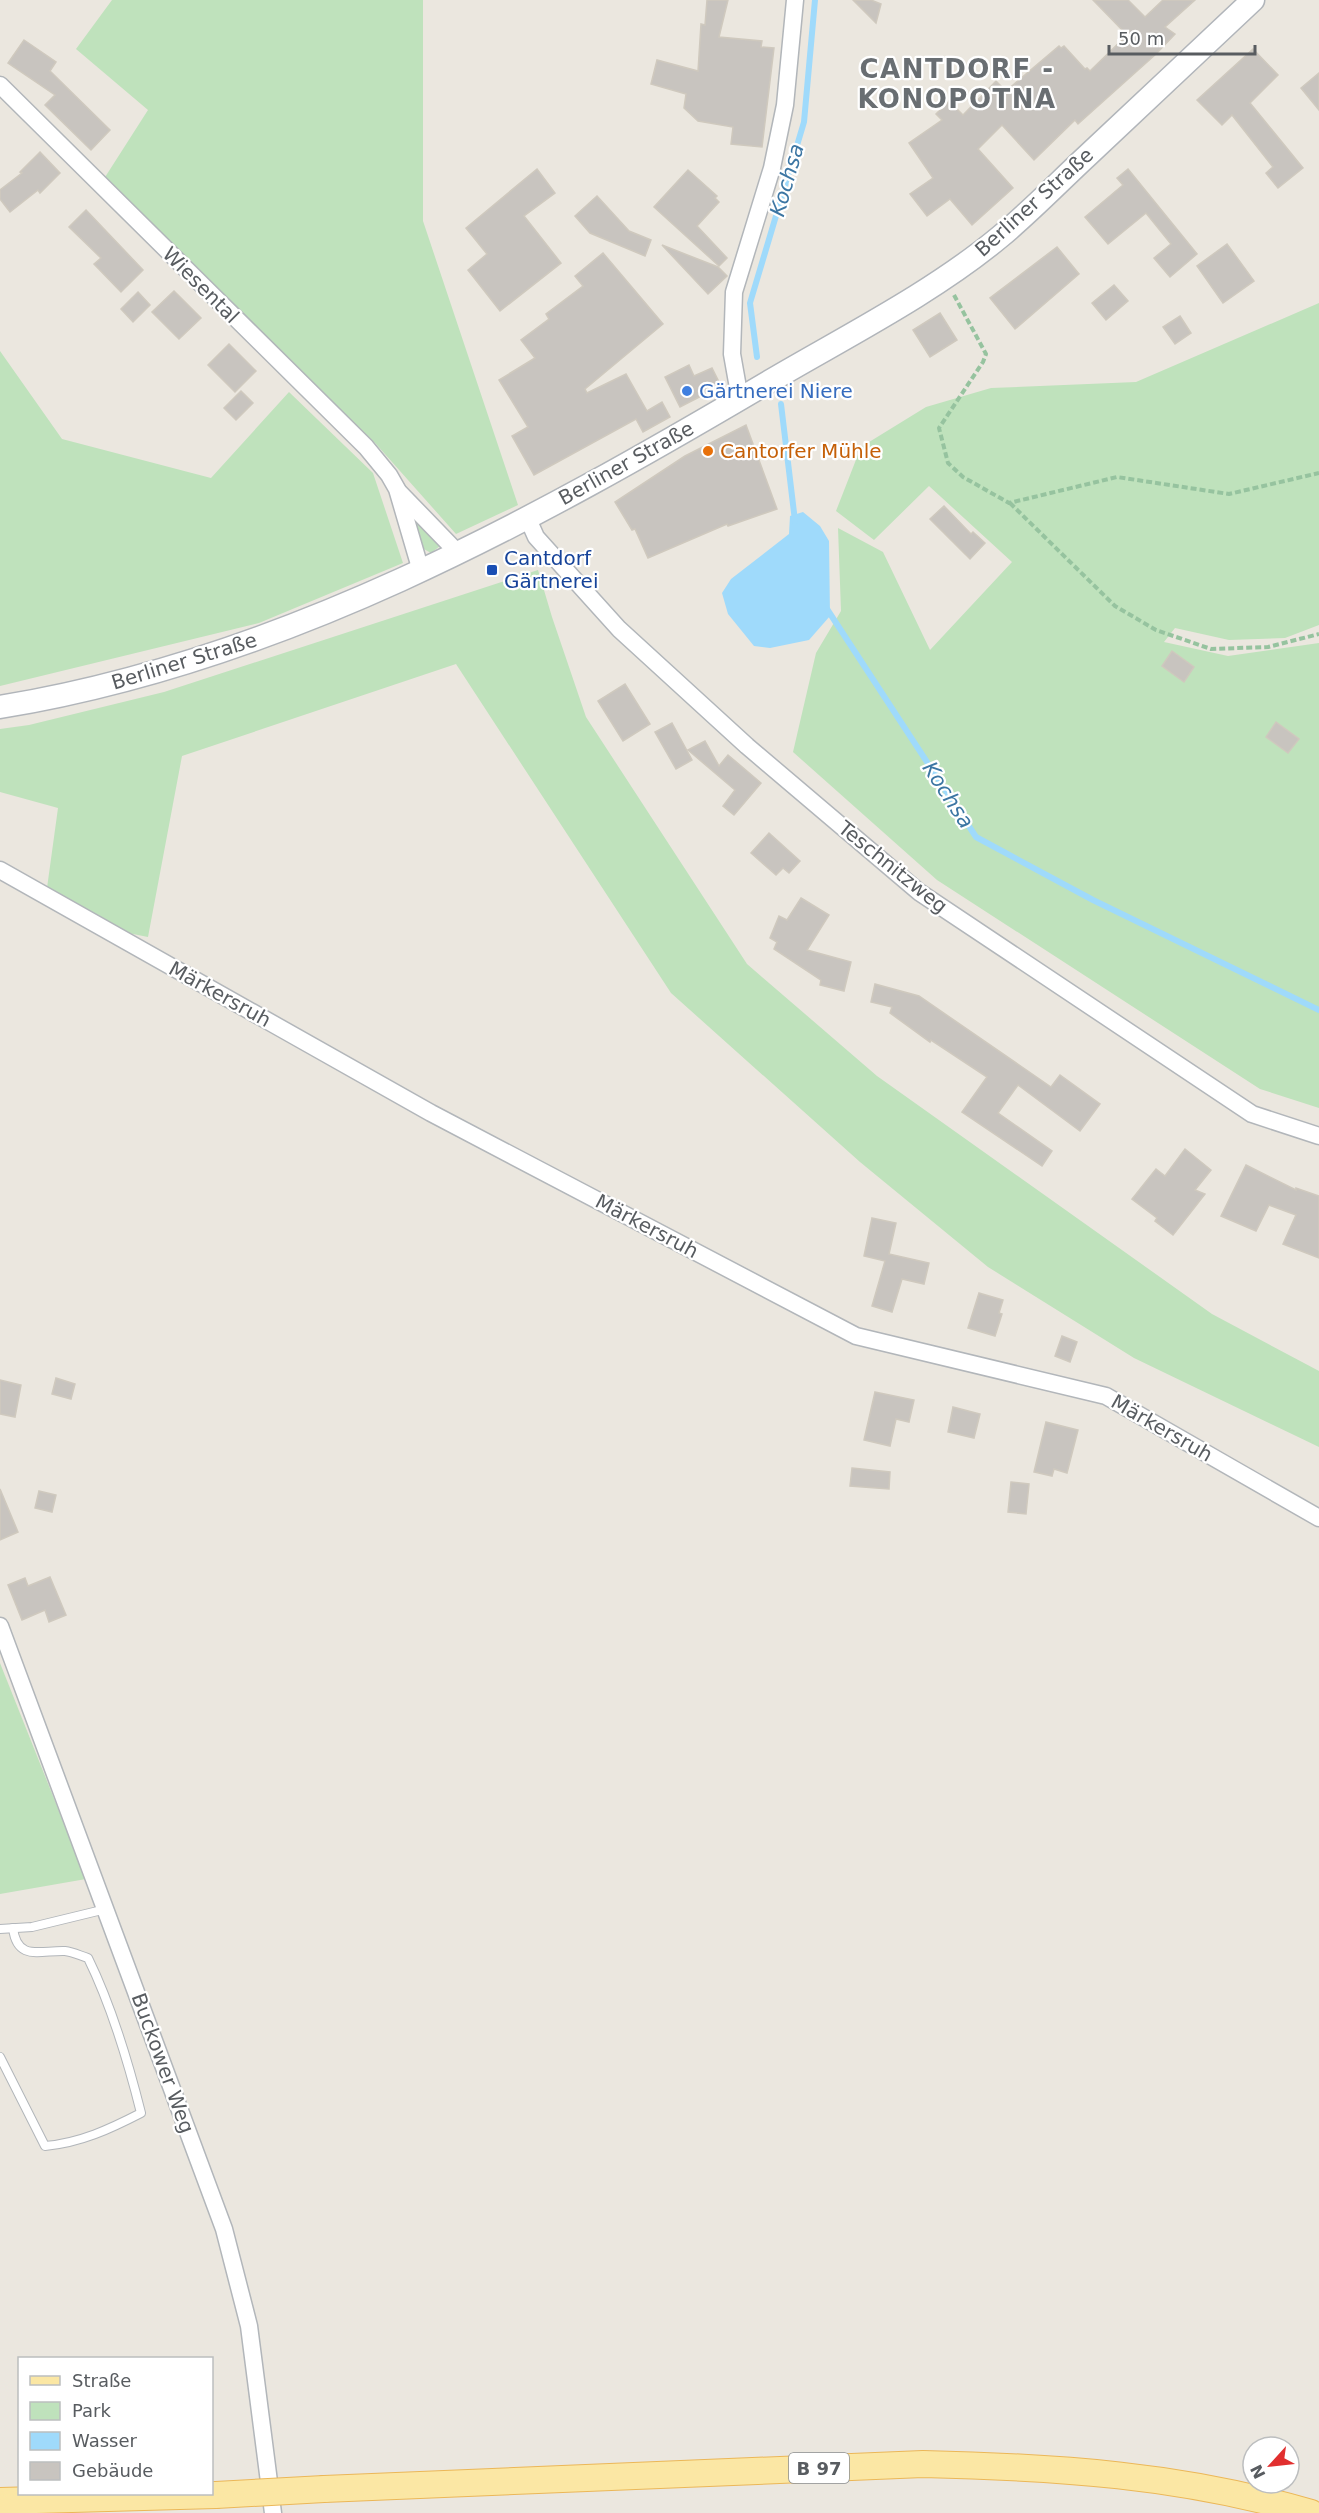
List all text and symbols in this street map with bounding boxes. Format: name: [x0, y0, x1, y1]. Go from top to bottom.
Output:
scale bar: [1109, 18, 1254, 56]
text: 50 m: [1118, 28, 1164, 49]
district label: CANTDORF - KONOPOTNA: [857, 54, 1057, 114]
water label: Kochsa: [765, 141, 809, 219]
street label: Berliner Straße: [970, 143, 1098, 261]
street label: Wiesental: [158, 242, 244, 328]
place label: Gärtnerei Niere: [699, 379, 853, 403]
marker: Gärtnerei Niere: [680, 384, 694, 398]
street label: Berliner Straße: [554, 416, 698, 510]
place label: Cantorfer Mühle: [720, 439, 882, 463]
marker: Cantorfer Mühle: [701, 444, 715, 458]
place label: Cantdorf Gärtnerei: [504, 546, 598, 593]
marker: Cantdorf Gärtnerei: [485, 563, 499, 577]
street label: Berliner Straße: [108, 627, 260, 695]
water label: Kochsa: [918, 757, 978, 833]
street label: Teschnitzweg: [833, 815, 952, 918]
street label: Märkersruh: [165, 956, 275, 1032]
street label: Märkersruh: [591, 1189, 703, 1263]
street label: Märkersruh: [1107, 1389, 1217, 1467]
street label: Buckower Weg: [127, 1990, 199, 2136]
legend: [18, 2357, 213, 2495]
text: Straße: [72, 2370, 131, 2391]
text: Park: [72, 2400, 111, 2421]
text: Wasser: [72, 2430, 138, 2451]
north arrow: [1241, 2435, 1301, 2495]
road number: B 97: [789, 2453, 849, 2483]
text: Gebäude: [72, 2460, 153, 2481]
text: N: [1247, 2461, 1270, 2482]

